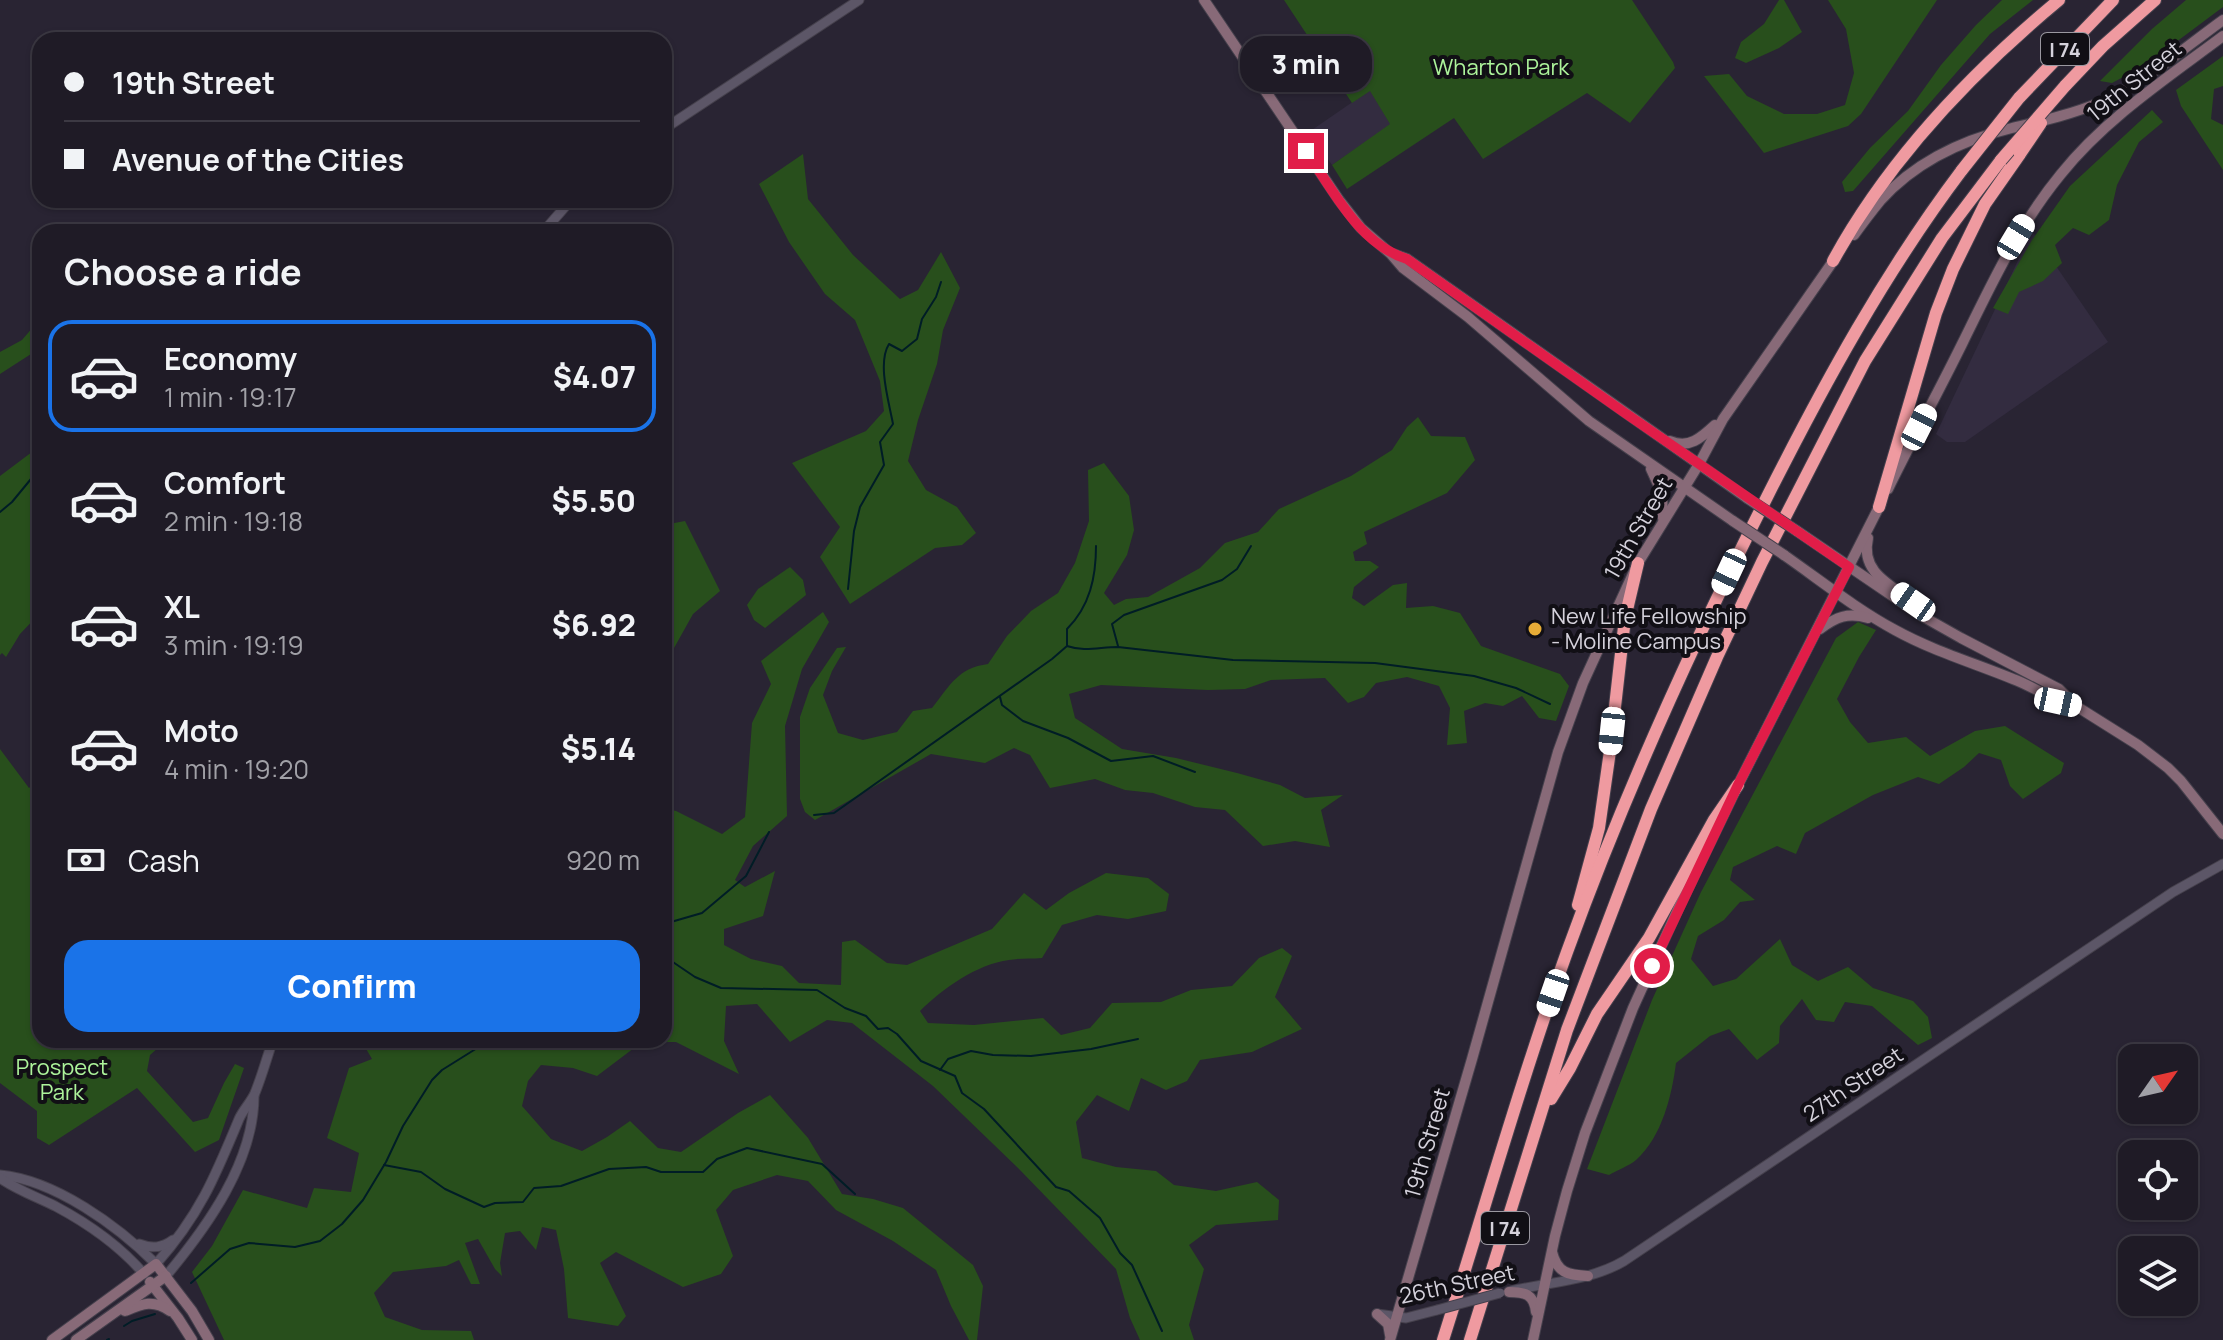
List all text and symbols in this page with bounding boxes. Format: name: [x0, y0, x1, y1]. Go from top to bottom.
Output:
road number: I 74: [2041, 33, 2089, 65]
street label: 19th Street: [2081, 34, 2188, 128]
callout: 3 min: [1240, 35, 1372, 91]
text: 3 min: [1272, 46, 1340, 82]
park label: Wharton Park: [1433, 52, 1570, 82]
text: 19th Street: [112, 62, 275, 103]
route end: [1288, 133, 1324, 169]
text: Avenue of the Cities: [112, 139, 404, 180]
car: [1993, 210, 2039, 264]
text: Choose a ride: [64, 247, 302, 296]
text: Economy: [164, 338, 297, 379]
icon: car: [68, 340, 140, 412]
text: $4.07: [553, 356, 636, 397]
text: 1 min · 19:17: [164, 379, 296, 415]
car: [1897, 400, 1941, 454]
text: Comfort: [164, 462, 286, 503]
icon: car: [68, 464, 140, 536]
street label: 19th Street: [1597, 471, 1679, 584]
text: $5.50: [552, 480, 636, 521]
text: 2 min · 19:18: [164, 503, 303, 539]
car: [1708, 545, 1750, 599]
car: [1886, 578, 1940, 626]
text: XL: [164, 586, 200, 627]
icon: car: [68, 588, 140, 660]
place label: New Life Fellowship - Moline Campus: [1551, 601, 1746, 656]
text: $6.92: [552, 604, 636, 645]
marker: New Life Fellowship - Moline Campus: [1526, 620, 1544, 638]
text: 3 min · 19:19: [164, 627, 304, 663]
car: [2032, 685, 2084, 719]
car: [1598, 706, 1626, 756]
text: Moto: [164, 710, 239, 751]
icon: car: [68, 712, 140, 784]
text: $5.14: [561, 728, 636, 769]
text: 4 min · 19:20: [164, 751, 309, 787]
icon: cash: [64, 838, 108, 882]
text: Cash: [128, 840, 200, 881]
text: 920 m: [566, 842, 640, 878]
button: Confirm: [64, 940, 640, 1032]
route start: [1634, 948, 1670, 984]
car: [1534, 966, 1572, 1020]
street label: 27th Street: [1797, 1039, 1909, 1128]
north arrow: [2118, 1044, 2198, 1124]
map controls: [2118, 1044, 2198, 1316]
park label: Prospect Park: [16, 1052, 108, 1107]
street label: 19th Street: [1397, 1084, 1457, 1202]
button: locate: [2118, 1140, 2198, 1220]
road number: I 74: [1481, 1212, 1529, 1244]
button: layers: [2118, 1236, 2198, 1316]
street label: 26th Street: [1397, 1257, 1518, 1311]

